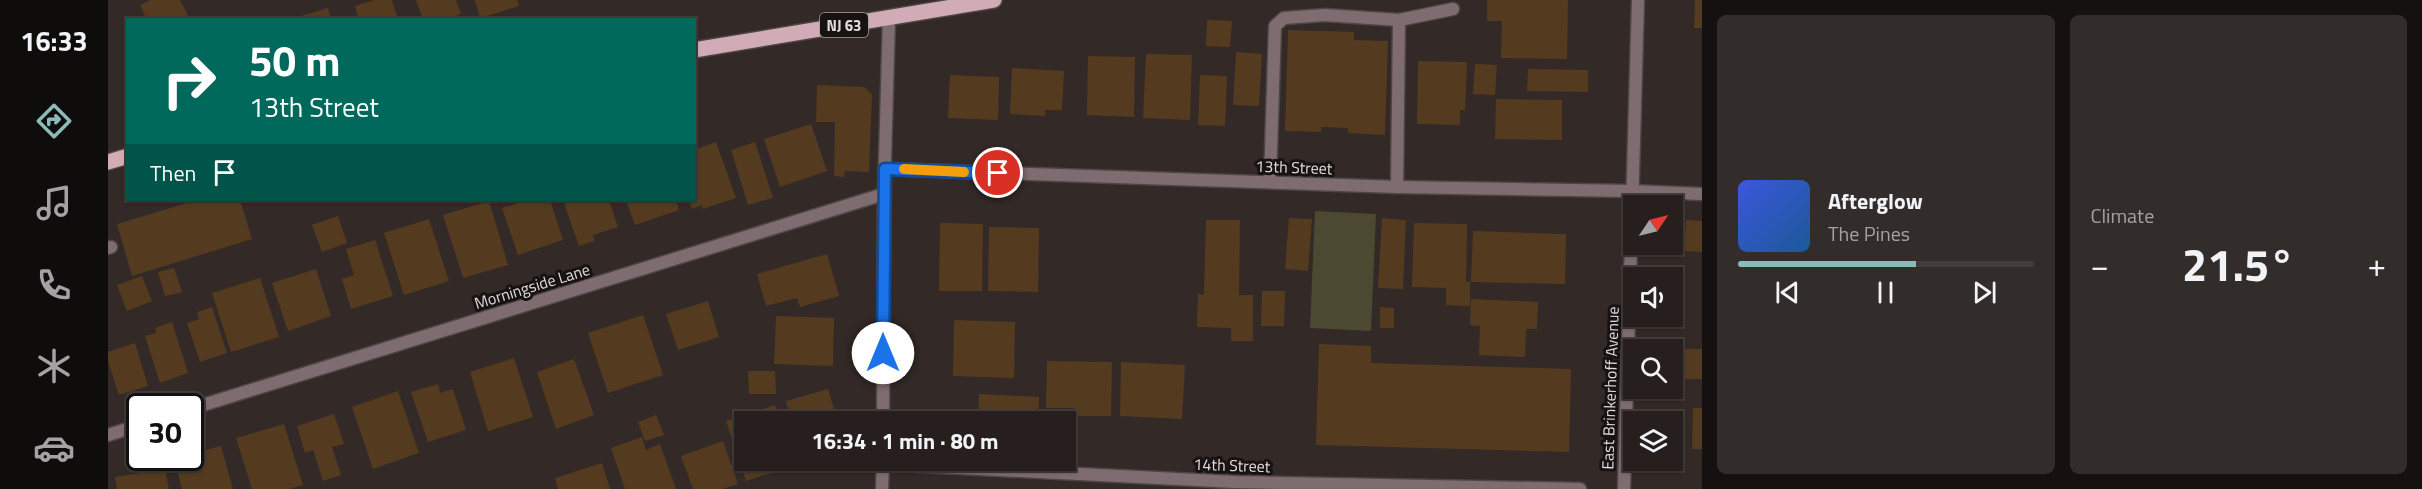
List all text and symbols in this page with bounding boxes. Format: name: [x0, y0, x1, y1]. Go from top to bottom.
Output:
road number: NJ 63: [820, 13, 868, 37]
text: 16:33: [20, 20, 88, 61]
text: 50 m: [249, 28, 341, 92]
icon: right: [150, 42, 228, 120]
text: 13th Street: [249, 86, 379, 127]
icon: directions: [33, 100, 75, 142]
pin: [972, 147, 1023, 198]
street label: 13th Street: [1255, 154, 1333, 180]
text: Then: [150, 156, 196, 190]
icon: arrive: [208, 156, 241, 189]
icon: arrive: [981, 156, 1014, 189]
icon: music: [33, 182, 75, 224]
text: Afterglow: [1828, 184, 1923, 218]
north arrow: [1623, 195, 1683, 255]
map controls: [1623, 195, 1683, 471]
text: Climate: [2091, 200, 2154, 231]
text: The Pines: [1828, 218, 1910, 249]
text: 21.5°: [2182, 230, 2294, 298]
text: −: [2091, 240, 2109, 290]
text: +: [2368, 240, 2386, 290]
street label: Morningside Lane: [471, 257, 593, 315]
icon: phone: [33, 264, 75, 306]
button: sound: [1623, 267, 1683, 327]
icon: previous: [1771, 276, 1804, 309]
icon: pause: [1869, 276, 1902, 309]
icon: next: [1968, 276, 2001, 309]
street label: East Brinkerhoff Avenue: [1595, 306, 1625, 470]
position arrow: [851, 321, 915, 385]
button: search: [1623, 339, 1683, 399]
icon: climate: [33, 345, 75, 387]
speed limit sign: 30: [126, 393, 204, 471]
button: layers: [1623, 411, 1683, 471]
text: 16:34 · 1 min · 80 m: [812, 424, 998, 458]
icon: car: [33, 427, 75, 469]
street label: 14th Street: [1193, 452, 1271, 478]

